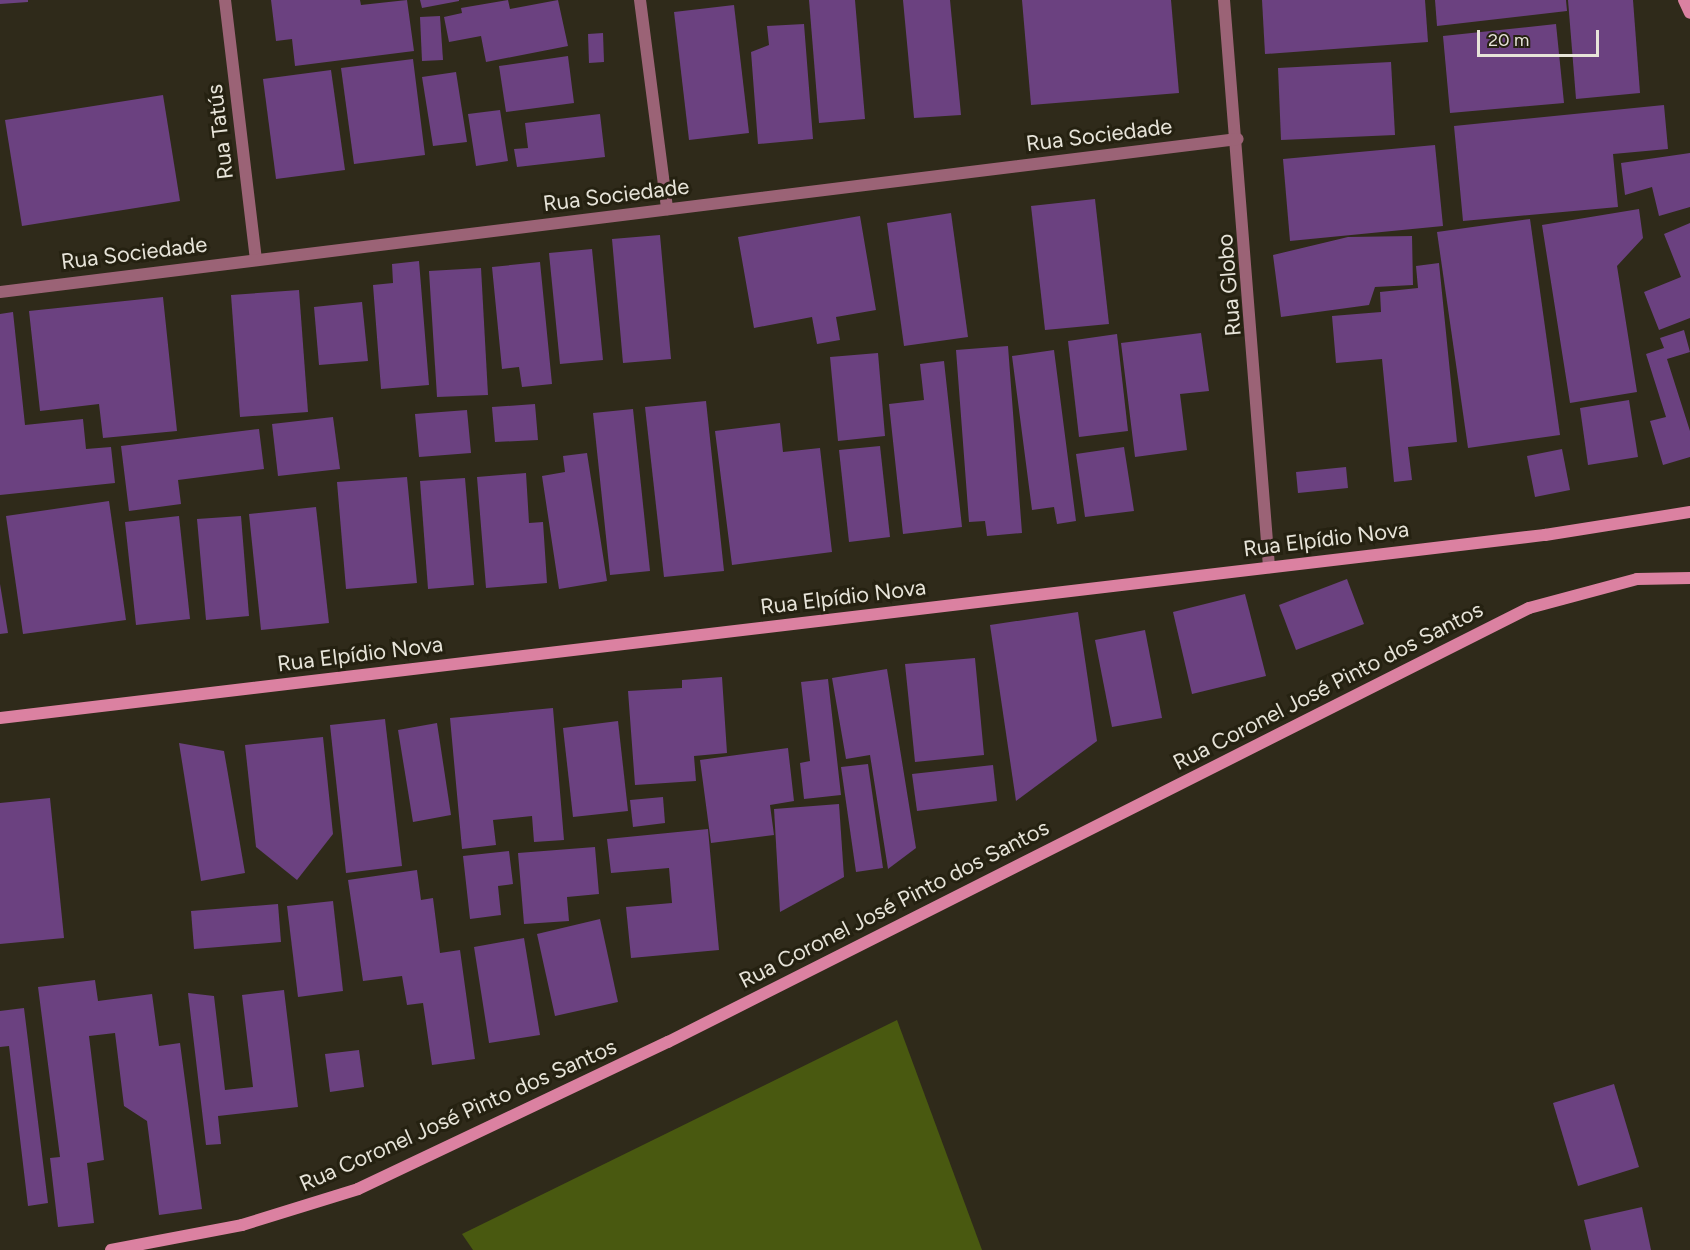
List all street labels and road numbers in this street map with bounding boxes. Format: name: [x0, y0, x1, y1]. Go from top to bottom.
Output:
street label: Rua Tatús: [201, 83, 239, 181]
street label: Rua Sociedade: [1024, 113, 1174, 157]
street label: Rua Sociedade: [541, 173, 691, 217]
street label: Rua Sociedade: [59, 231, 209, 275]
street label: Rua Globo: [1211, 233, 1247, 337]
street label: Rua Elpídio Nova: [1242, 516, 1410, 562]
street label: Rua Elpídio Nova: [759, 574, 927, 620]
street label: Rua Coronel José Pinto dos Santos: [1169, 596, 1487, 776]
street label: Rua Elpídio Nova: [276, 631, 444, 677]
street label: Rua Coronel José Pinto dos Santos: [735, 814, 1053, 994]
street label: Rua Coronel José Pinto dos Santos: [295, 1033, 621, 1197]

